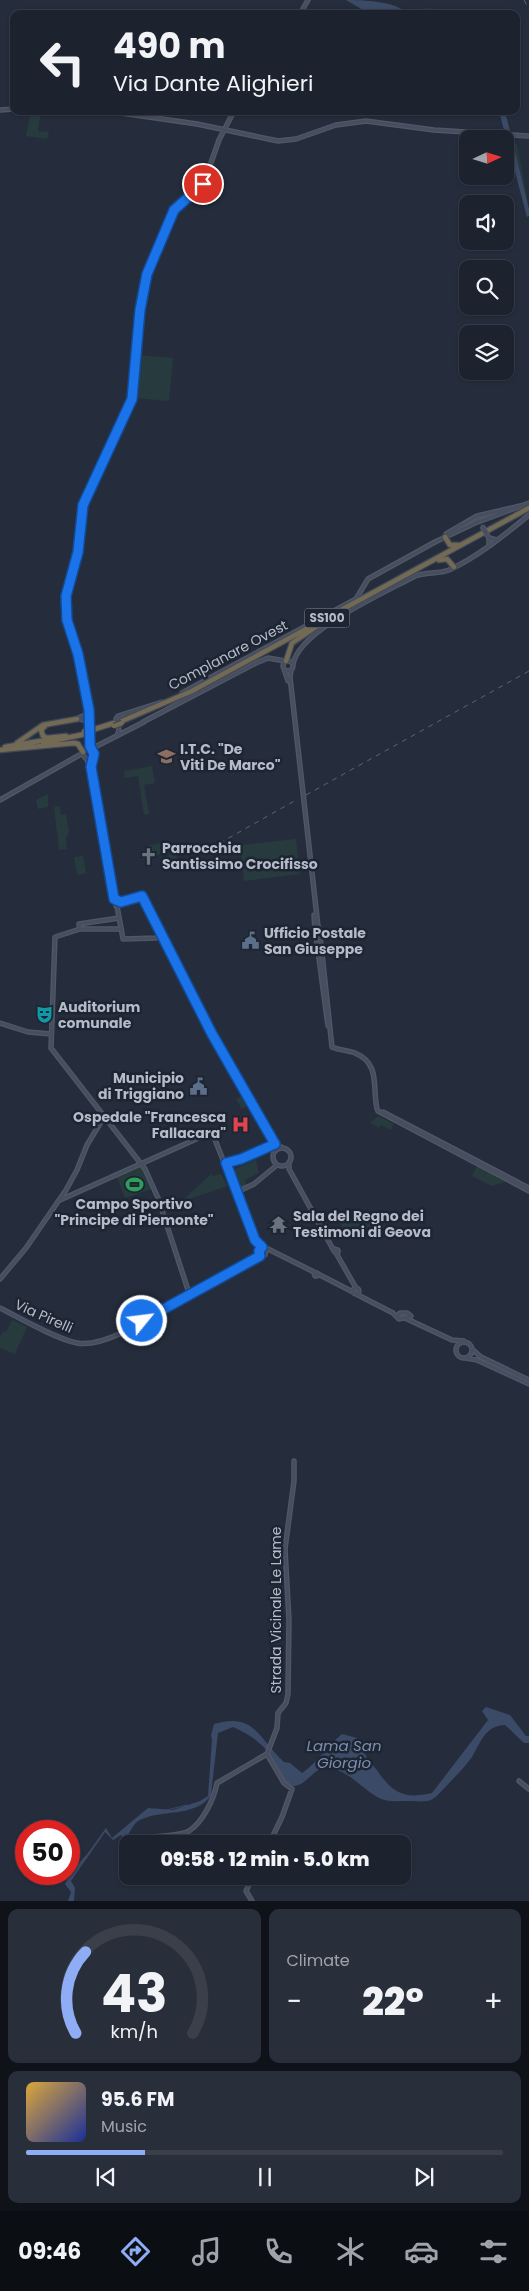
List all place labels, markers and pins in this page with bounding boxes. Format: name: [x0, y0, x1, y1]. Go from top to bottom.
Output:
pin: [182, 163, 224, 205]
place label: I.T.C. "De Viti De Marco": [180, 739, 281, 775]
school or university icon: I.T.C. "De Viti De Marco": [156, 747, 176, 767]
place label: Parrocchia Santissimo Crocifisso: [162, 838, 318, 874]
church icon: Parrocchia Santissimo Crocifisso: [138, 846, 158, 866]
place label: Ufficio Postale San Giuseppe: [264, 923, 366, 959]
public building icon: Ufficio Postale San Giuseppe: [240, 931, 260, 951]
place label: Auditorium comunale: [58, 997, 141, 1033]
theatre icon: Auditorium comunale: [34, 1005, 54, 1025]
place label: Municipio di Triggiano: [98, 1068, 184, 1104]
public building icon: Municipio di Triggiano: [188, 1076, 208, 1096]
place label: Ospedale "Francesca Fallacara": [73, 1107, 226, 1143]
hospital icon: Ospedale "Francesca Fallacara": [230, 1115, 250, 1135]
sports icon: Campo Sportivo "Principe di Piemonte": [124, 1174, 144, 1194]
place label: Campo Sportivo "Principe di Piemonte": [54, 1194, 214, 1230]
place label: Sala del Regno dei Testimoni di Geova: [293, 1206, 431, 1242]
temple icon: Sala del Regno dei Testimoni di Geova: [269, 1214, 289, 1234]

